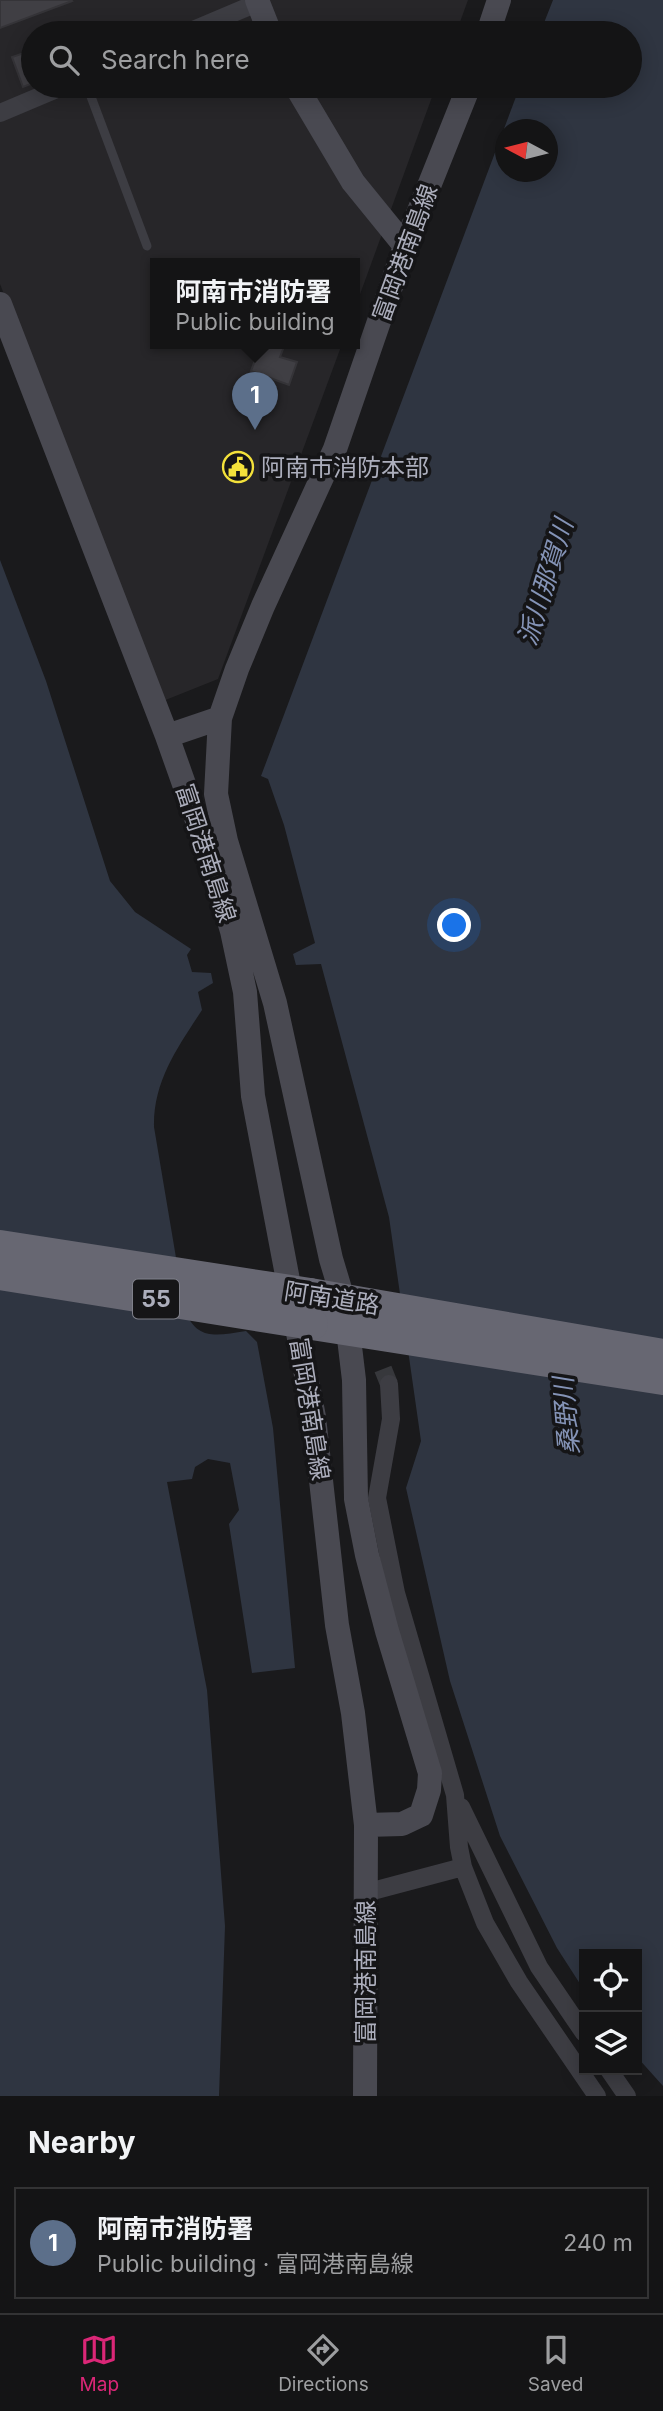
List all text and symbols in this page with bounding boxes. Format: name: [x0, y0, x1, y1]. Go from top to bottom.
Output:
search box: [21, 21, 642, 98]
icon: search: [45, 41, 83, 79]
text: Search here: [101, 44, 250, 75]
north arrow: [495, 119, 558, 182]
street label: 富岡港南島線: [367, 180, 443, 326]
popup: [150, 258, 360, 349]
text: 阿南市消防署: [175, 276, 331, 307]
text: Public building: [175, 308, 335, 336]
pin: 1: [232, 372, 278, 430]
public building icon: 阿南市消防本部: [221, 450, 255, 484]
place label: 阿南市消防本部: [261, 453, 429, 482]
water label: 派川那賀川: [511, 512, 580, 649]
street label: 富岡港南島線: [170, 780, 242, 926]
your location: [437, 908, 471, 942]
street label: 阿南道路: [282, 1276, 382, 1320]
road number: 55: [133, 1280, 179, 1318]
street label: 富岡港南島線: [284, 1336, 336, 1482]
water label: 桑野川: [547, 1373, 585, 1456]
street label: 富岡港南島線: [351, 1900, 380, 2044]
map controls: [579, 1949, 642, 2075]
button: locate: [579, 1949, 642, 2012]
button: layers: [579, 2012, 642, 2075]
text: Nearby: [28, 2124, 136, 2160]
text: 阿南市消防署: [97, 2213, 253, 2244]
text: 1: [48, 2229, 58, 2257]
text: 240 m: [563, 2229, 633, 2257]
text: Public building · 富岡港南島線: [97, 2250, 414, 2278]
tab: Map: [80, 2331, 119, 2396]
tab: Directions: [278, 2331, 369, 2396]
tab: Saved: [528, 2331, 583, 2396]

